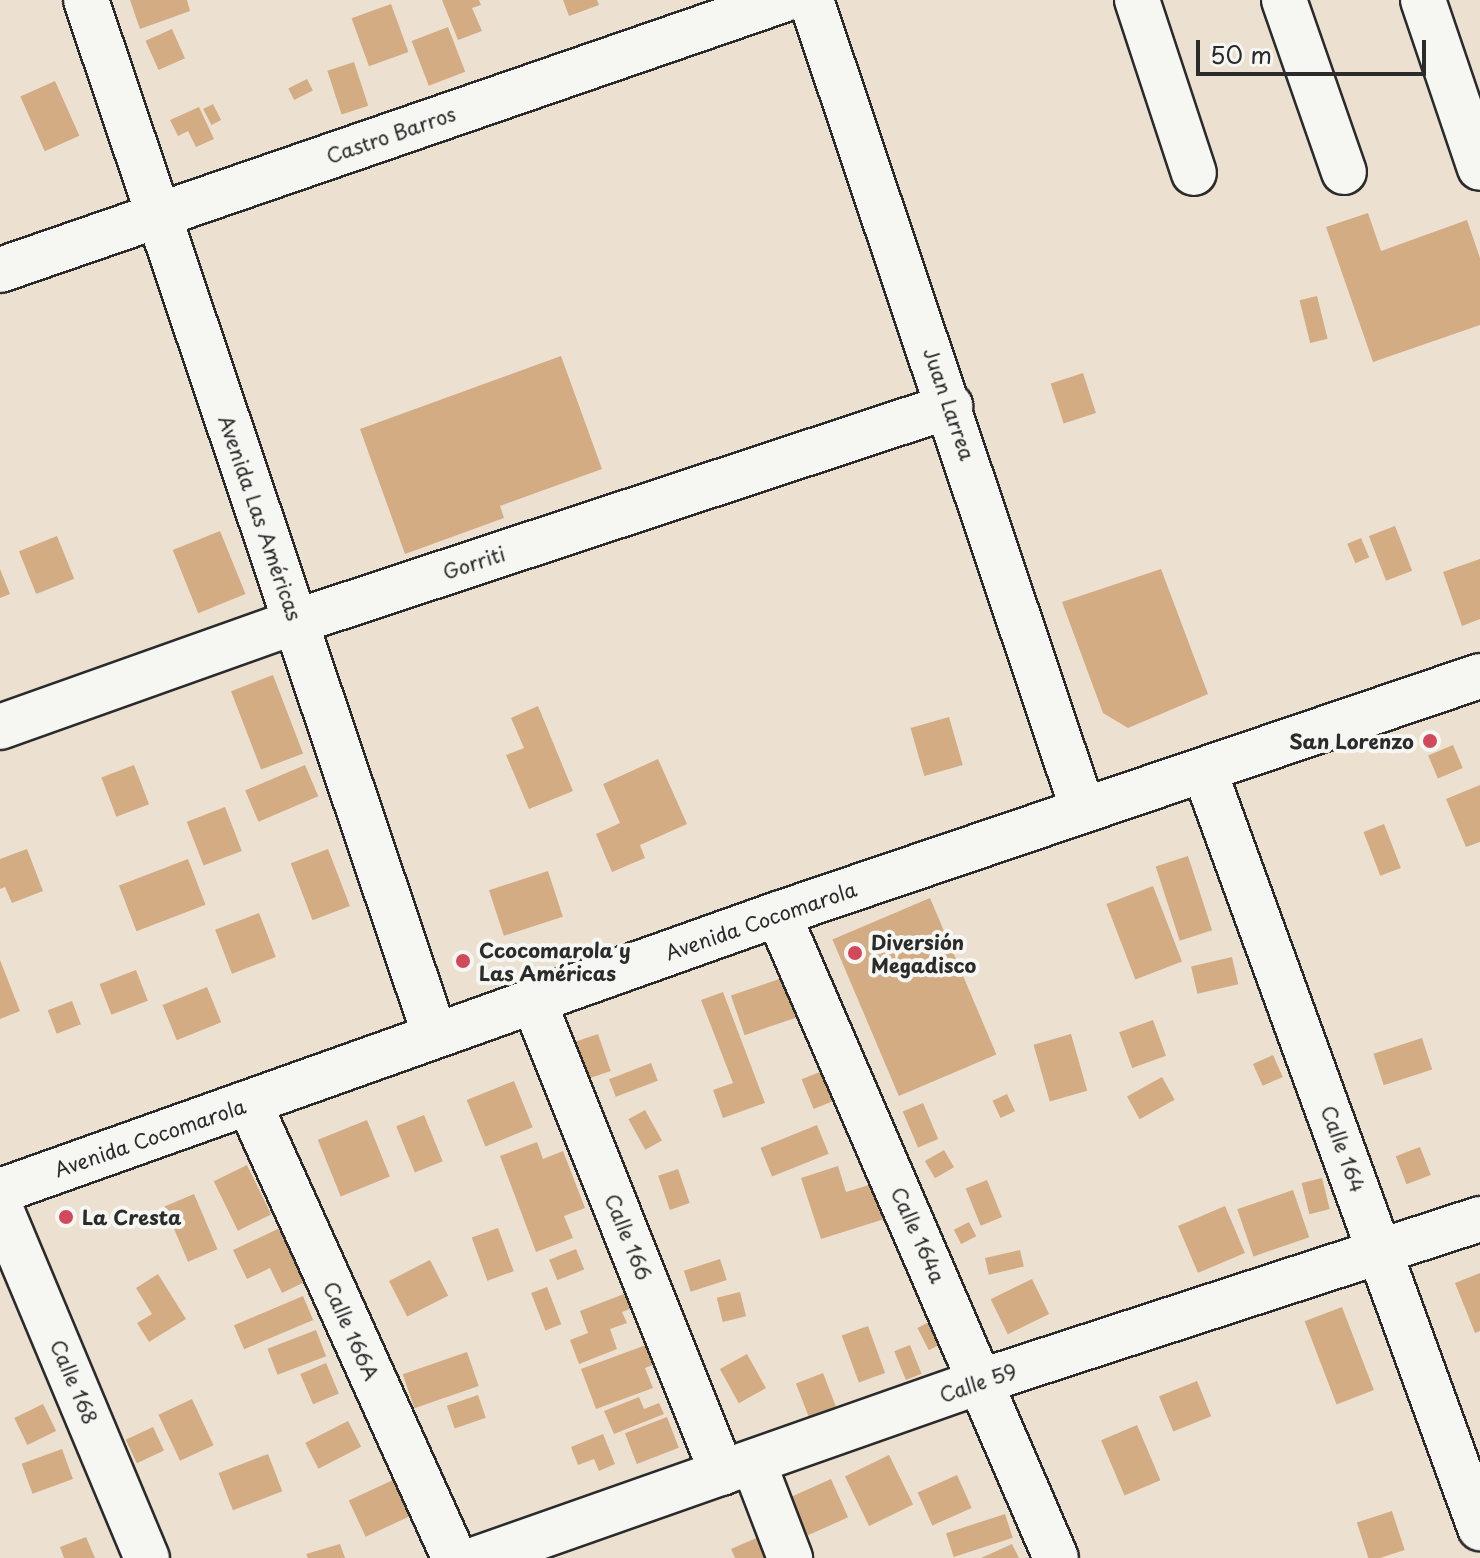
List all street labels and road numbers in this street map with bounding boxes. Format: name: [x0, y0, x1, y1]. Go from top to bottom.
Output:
street label: Castro Barros: [323, 102, 459, 168]
street label: Juan Larrea: [919, 345, 979, 463]
street label: Avenida Las Américas: [214, 413, 306, 623]
street label: Gorriti: [440, 542, 508, 584]
street label: Avenida Cocomarola: [663, 877, 859, 965]
street label: Avenida Cocomarola: [52, 1094, 248, 1182]
street label: Calle 164: [1316, 1102, 1370, 1196]
street label: Calle 164a: [886, 1183, 950, 1287]
street label: Calle 166: [600, 1190, 656, 1284]
street label: Calle 166A: [318, 1277, 384, 1385]
street label: Calle 168: [45, 1336, 103, 1428]
street label: Calle 59: [936, 1359, 1020, 1407]

